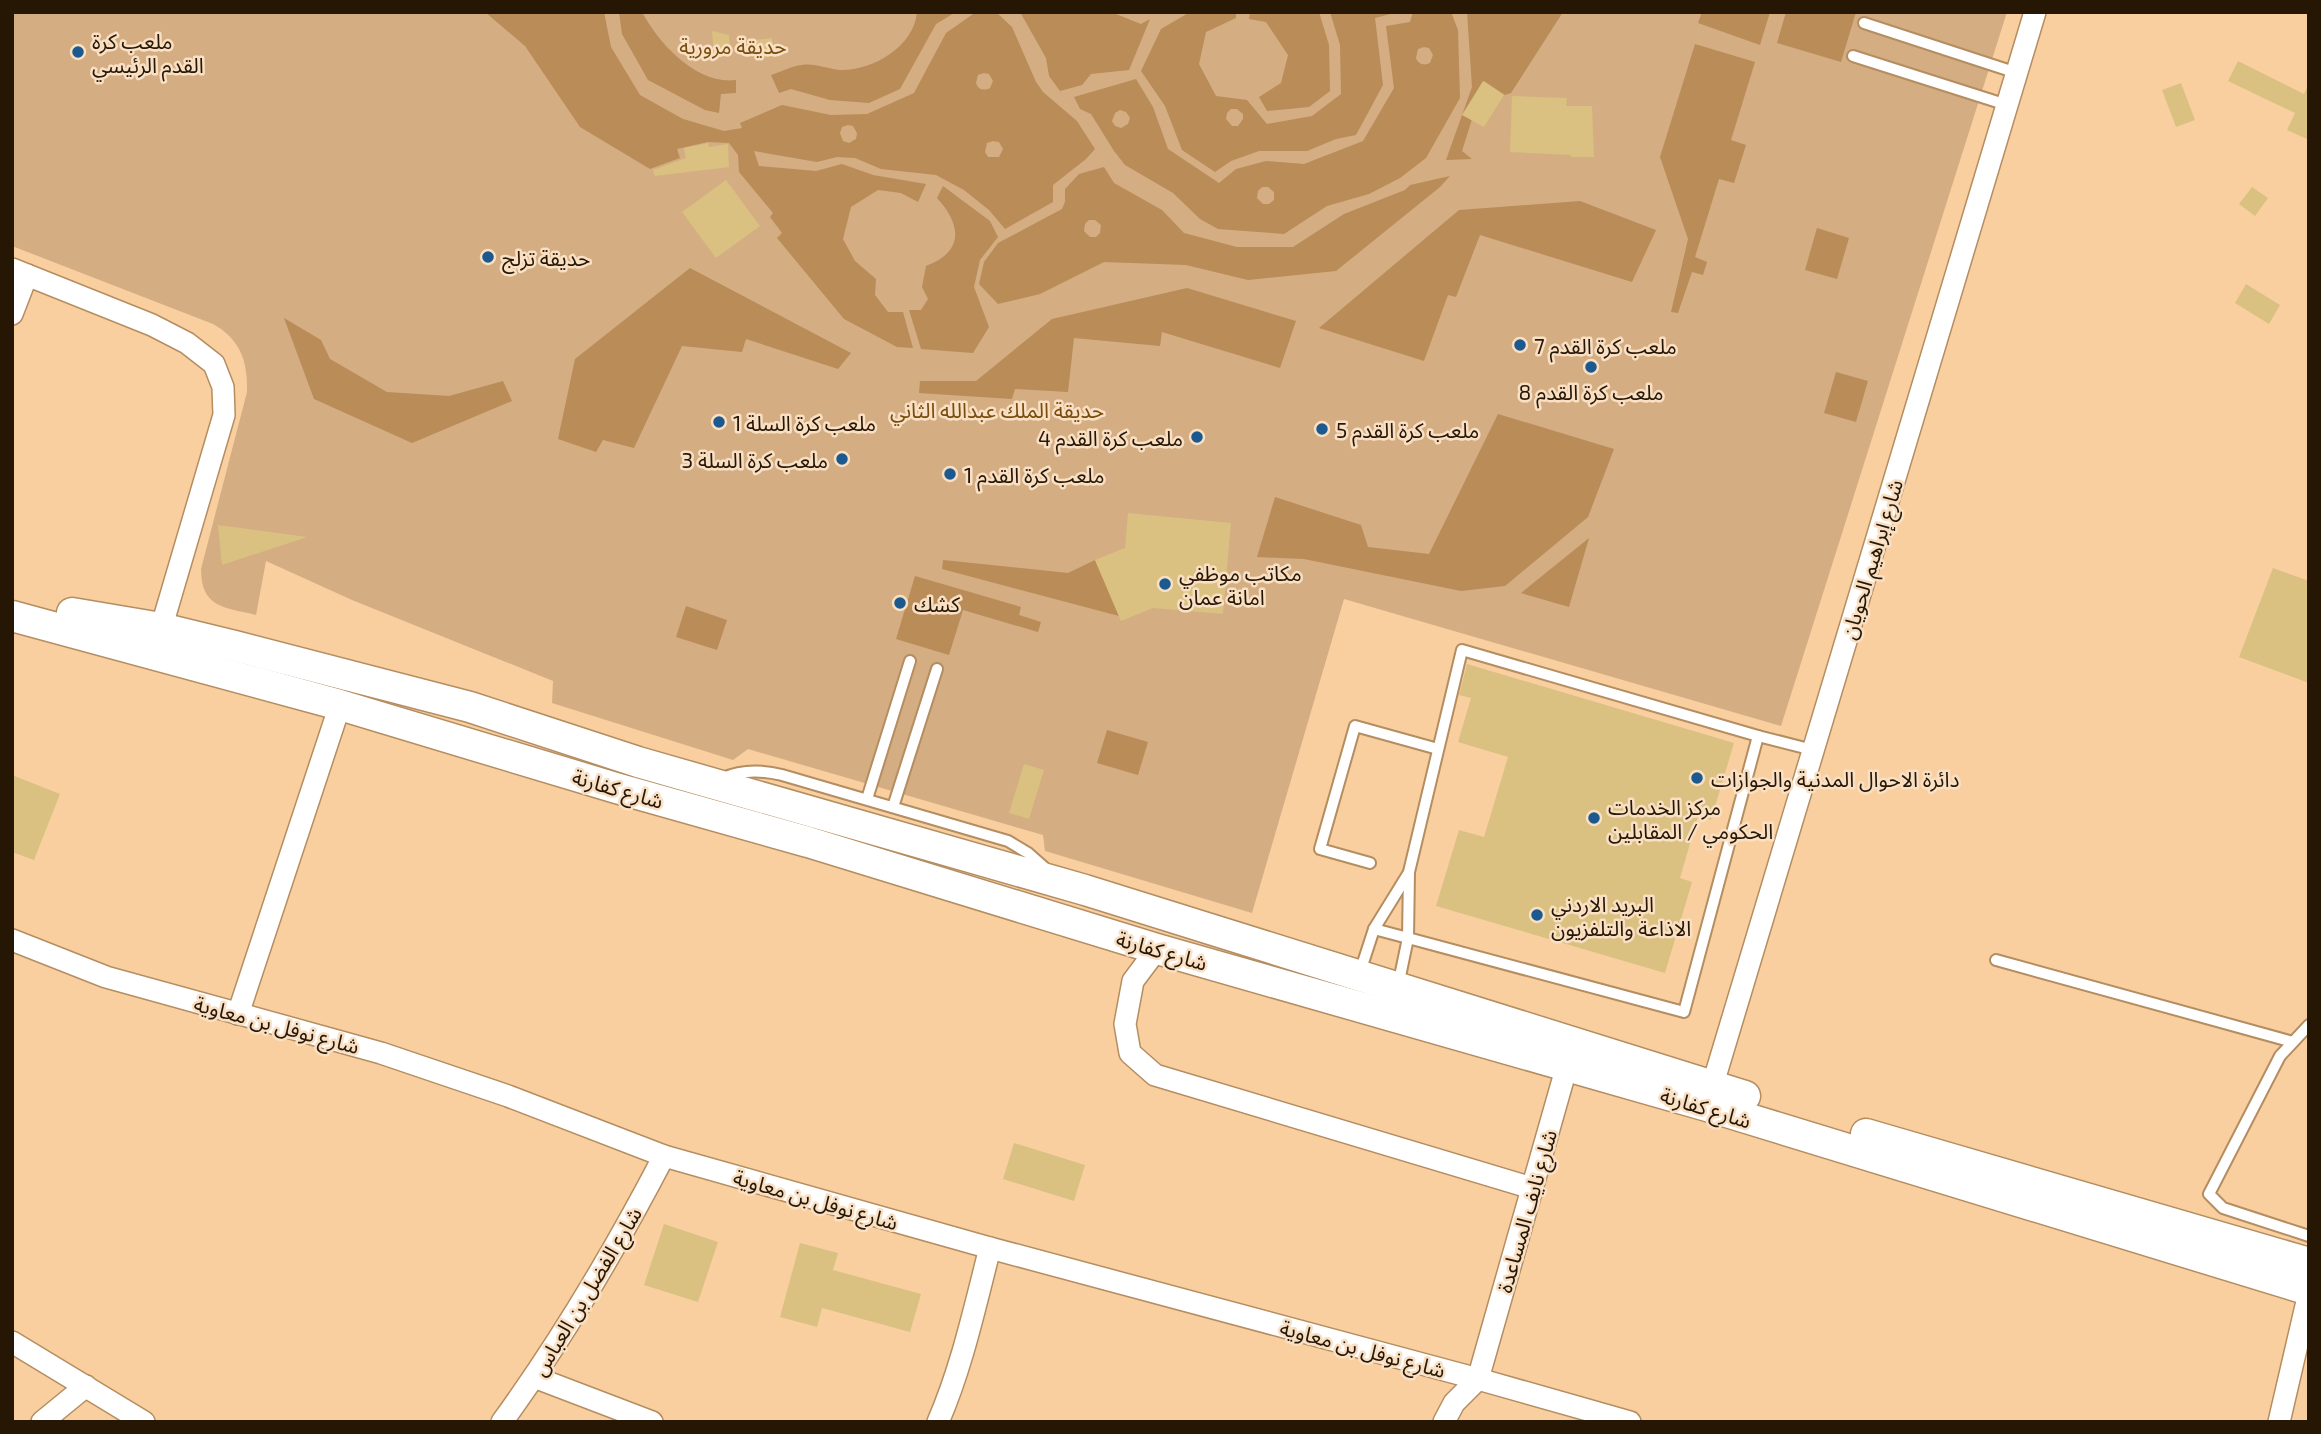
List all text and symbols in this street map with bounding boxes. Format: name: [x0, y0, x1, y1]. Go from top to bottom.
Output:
place label: ملعب كرة القدم الرئيسي: [92, 28, 204, 82]
park label: حديقة مرورية: [679, 33, 787, 59]
marker: ملعب كرة القدم الرئيسي: [70, 44, 86, 60]
place label: حديقة تزلج: [502, 245, 590, 274]
marker: حديقة تزلج: [480, 249, 496, 265]
place label: ملعب كرة القدم 7: [1534, 333, 1677, 363]
marker: ملعب كرة القدم 7: [1512, 337, 1528, 353]
marker: ملعب كرة القدم 8: [1583, 359, 1599, 375]
place label: ملعب كرة القدم 8: [1519, 379, 1663, 409]
park label: حديقة الملك عبدالله الثاني: [890, 397, 1104, 426]
place label: ملعب كرة السلة 1: [733, 410, 876, 436]
marker: ملعب كرة السلة 1: [711, 414, 727, 430]
place label: ملعب كرة القدم 5: [1336, 417, 1479, 447]
marker: ملعب كرة القدم 5: [1314, 421, 1330, 437]
place label: ملعب كرة القدم 4: [1038, 425, 1183, 455]
marker: ملعب كرة القدم 4: [1189, 429, 1205, 445]
place label: ملعب كرة السلة 3: [682, 447, 828, 473]
marker: ملعب كرة السلة 3: [834, 451, 850, 467]
place label: ملعب كرة القدم 1: [964, 462, 1104, 492]
marker: ملعب كرة القدم 1: [942, 466, 958, 482]
street label: شارع إبراهيم الحويان: [1835, 476, 1911, 643]
place label: مكاتب موظفي امانة عمان: [1179, 560, 1302, 610]
marker: مكاتب موظفي امانة عمان: [1157, 576, 1173, 592]
place label: كشك: [914, 591, 960, 616]
marker: كشك: [892, 595, 908, 611]
street label: شارع كفارنة: [568, 763, 666, 817]
place label: دائرة الاحوال المدنية والجوازات: [1711, 766, 1959, 792]
marker: دائرة الاحوال المدنية والجوازات: [1689, 770, 1705, 786]
place label: مركز الخدمات الحكومي / المقابلين: [1608, 794, 1773, 847]
marker: مركز الخدمات الحكومي / المقابلين: [1586, 810, 1602, 826]
place label: البريد الاردني الاذاعة والتلفزيون: [1551, 891, 1691, 941]
marker: البريد الاردني الاذاعة والتلفزيون: [1529, 907, 1545, 923]
street label: شارع كفارنة: [1112, 925, 1210, 979]
street label: شارع نوفل بن معاوية: [191, 990, 362, 1062]
street label: شارع كفارنة: [1656, 1081, 1754, 1136]
street label: شارع نايف المساعدة: [1491, 1127, 1565, 1296]
street label: شارع نوفل بن معاوية: [730, 1164, 901, 1238]
street label: شارع الفضل بن العباس: [526, 1202, 650, 1382]
street label: شارع نوفل بن معاوية: [1277, 1314, 1448, 1386]

